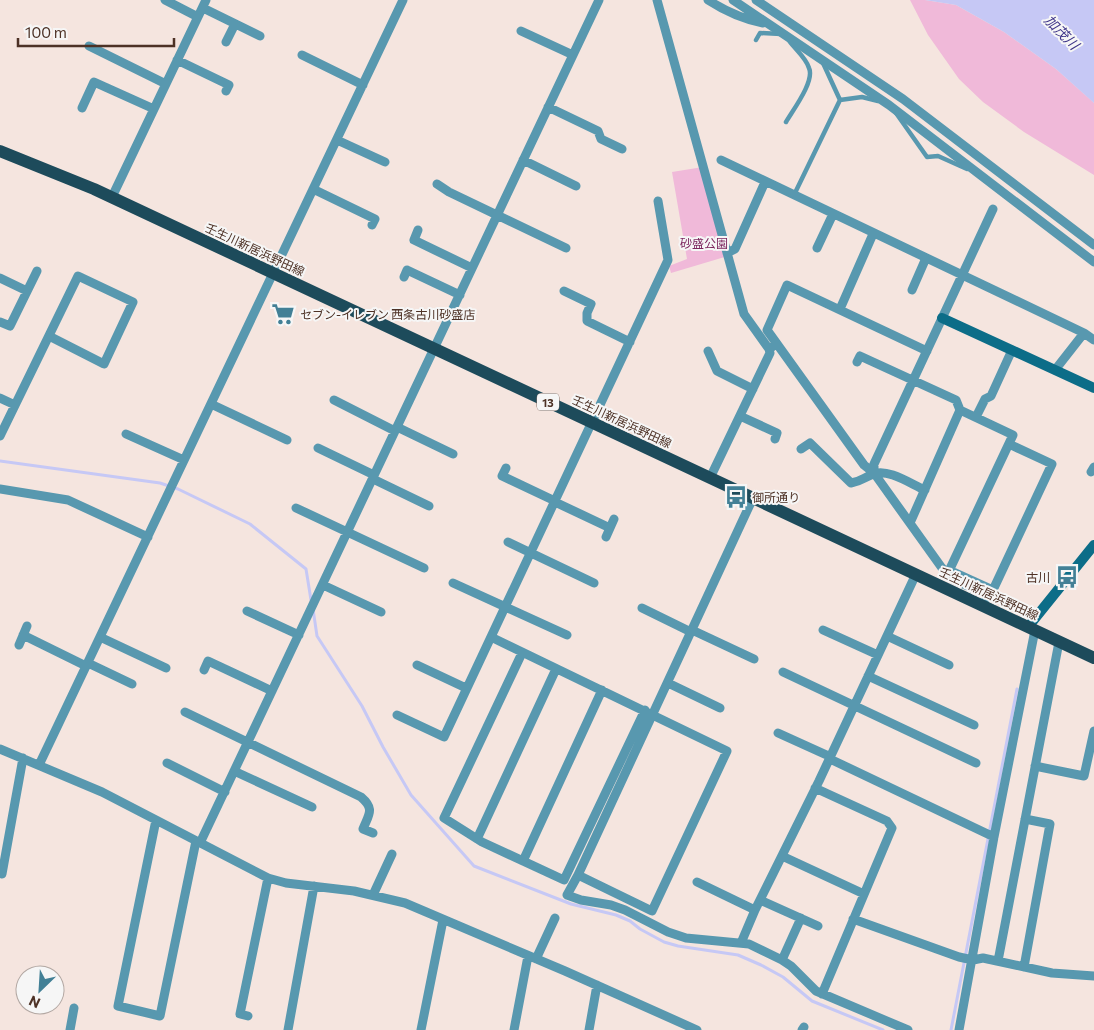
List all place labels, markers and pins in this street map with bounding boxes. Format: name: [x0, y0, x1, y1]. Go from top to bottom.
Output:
supermarket icon: セブン-イレブン 西条古川砂盛店: [270, 301, 296, 327]
place label: セブン-イレブン 西条古川砂盛店: [300, 307, 475, 321]
bus stop icon: 御所通り: [723, 484, 749, 510]
place label: 御所通り: [752, 490, 800, 504]
bus stop icon: 古川: [1054, 564, 1080, 590]
place label: 古川: [1026, 570, 1050, 584]

